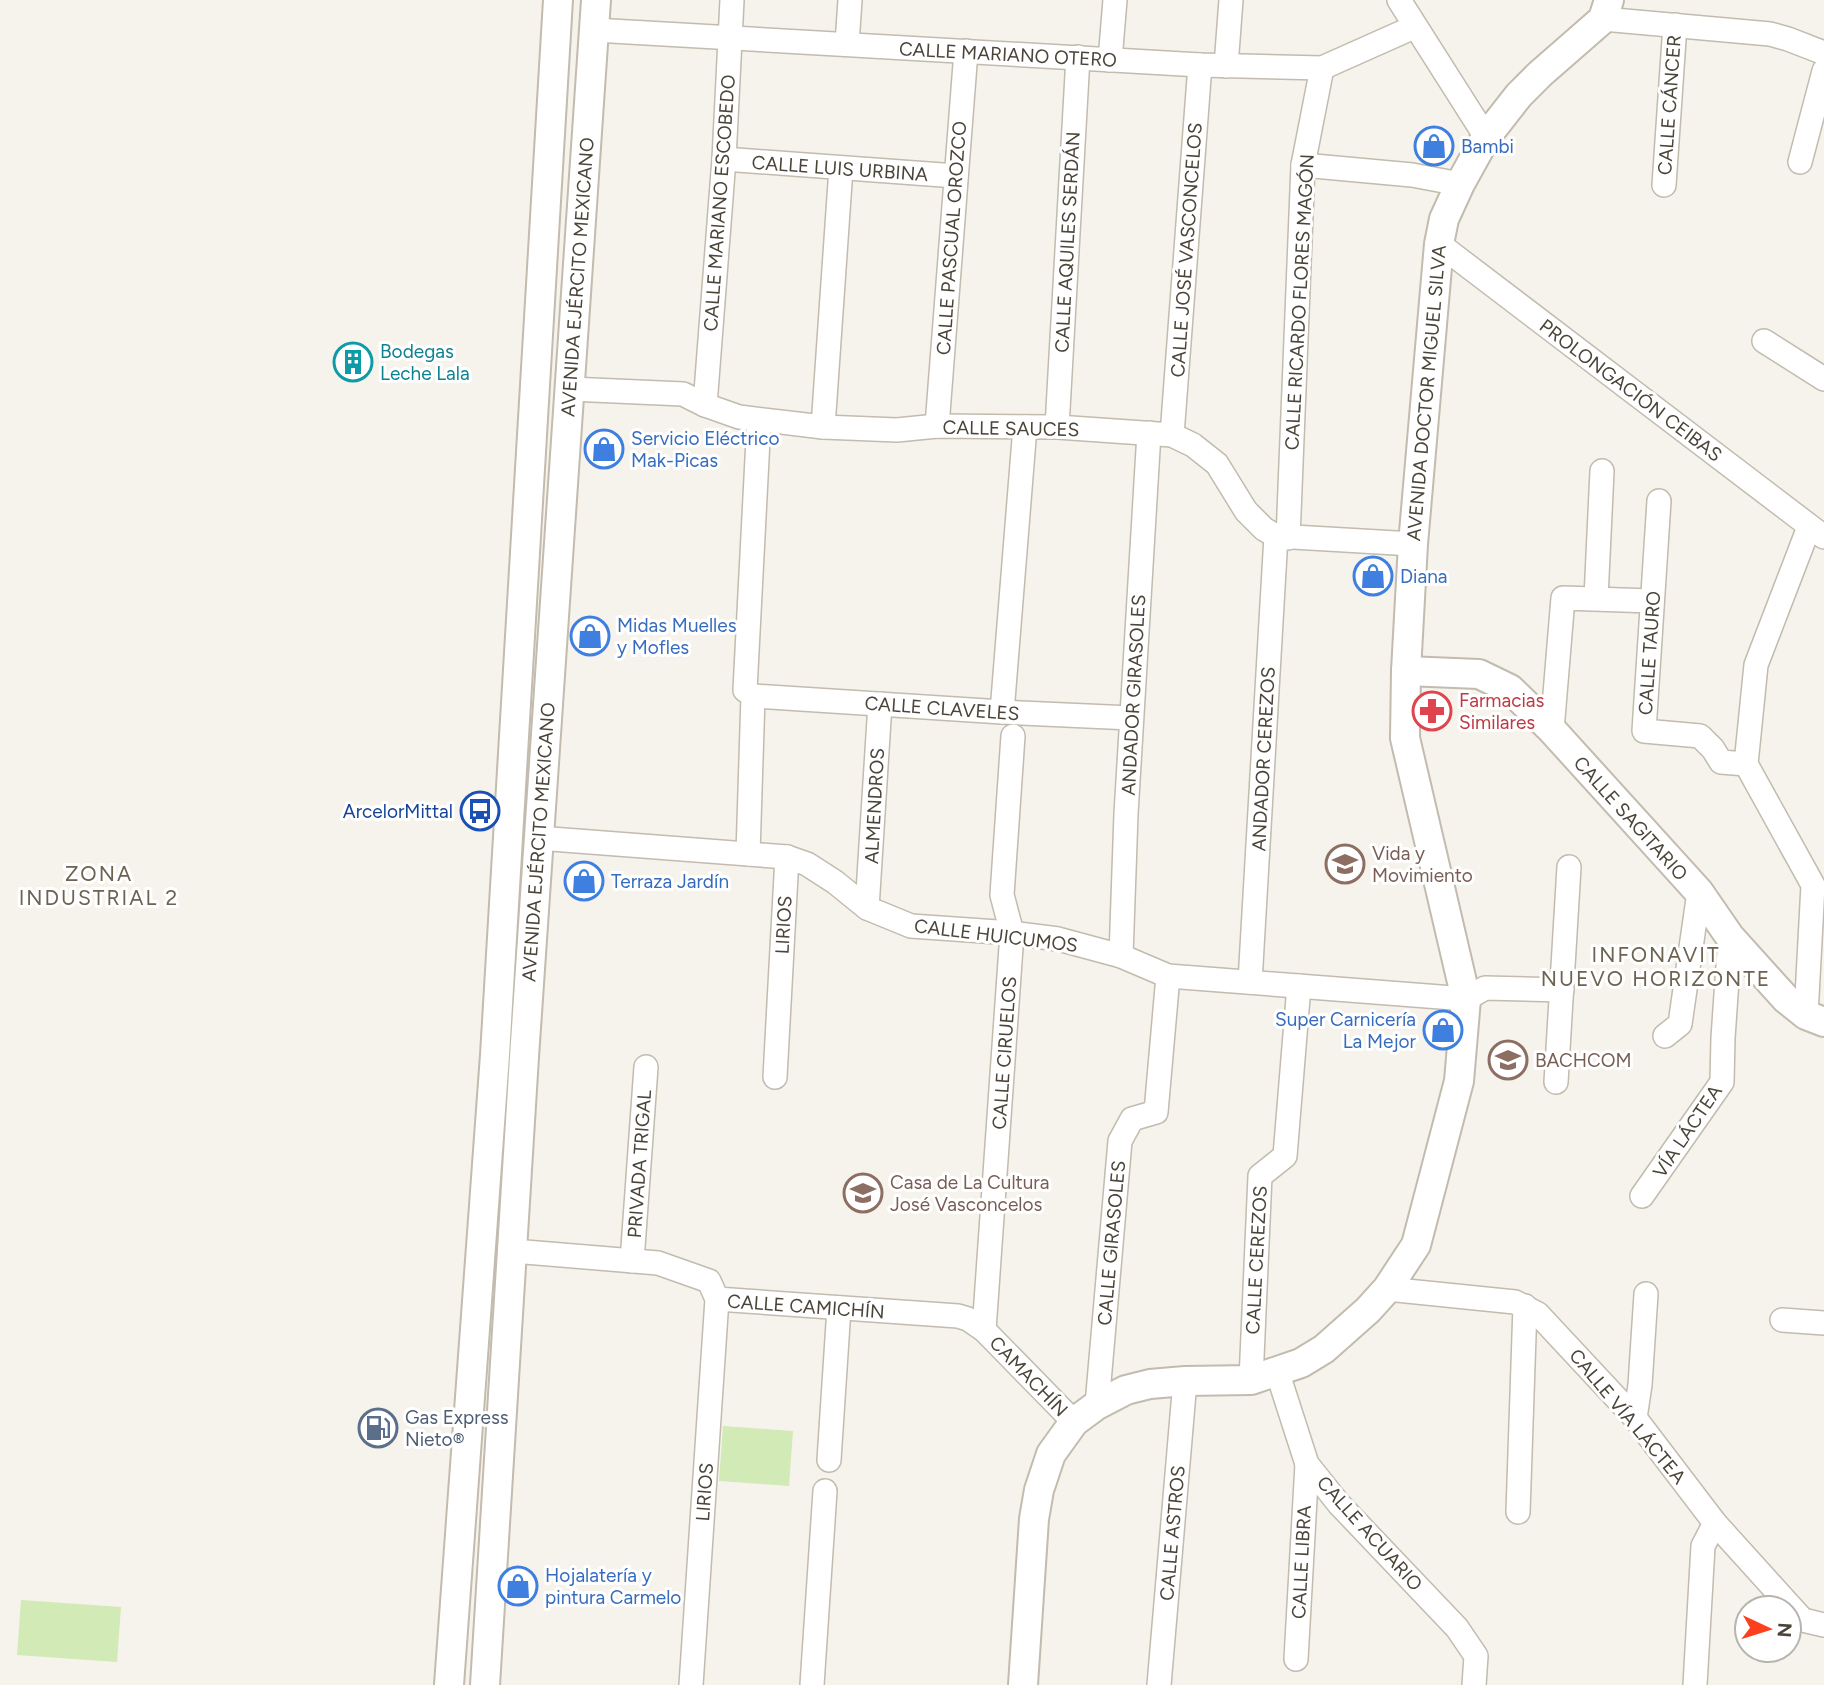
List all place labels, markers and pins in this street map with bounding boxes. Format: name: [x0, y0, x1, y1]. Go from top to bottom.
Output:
shop icon: Bambi: [1413, 125, 1455, 167]
place label: Bambi: [1461, 135, 1514, 158]
place label: Bodegas Leche Lala: [380, 340, 470, 385]
building icon: Bodegas Leche Lala: [332, 341, 374, 383]
place label: Servicio Eléctrico Mak-Picas: [631, 427, 780, 472]
shop icon: Servicio Eléctrico Mak-Picas: [583, 428, 625, 470]
shop icon: Diana: [1352, 555, 1394, 597]
place label: Diana: [1400, 565, 1447, 588]
place label: Midas Muelles y Mofles: [617, 614, 737, 659]
shop icon: Midas Muelles y Mofles: [569, 615, 611, 657]
place label: Farmacias Similares: [1459, 689, 1545, 734]
pharmacy icon: Farmacias Similares: [1411, 690, 1453, 732]
bus stop icon: ArcelorMittal: [459, 790, 501, 832]
place label: ArcelorMittal: [343, 800, 453, 823]
place label: Vida y Movimiento: [1372, 842, 1473, 887]
school or university icon: Vida y Movimiento: [1324, 843, 1366, 885]
shop icon: Terraza Jardín: [563, 860, 605, 902]
place label: Terraza Jardín: [611, 870, 729, 893]
place label: Super Carnicería La Mejor: [1275, 1008, 1417, 1053]
shop icon: Super Carnicería La Mejor: [1422, 1009, 1464, 1051]
school or university icon: BACHCOM: [1487, 1039, 1529, 1081]
place label: BACHCOM: [1535, 1049, 1632, 1072]
place label: Casa de La Cultura José Vasconcelos: [890, 1171, 1049, 1216]
school or university icon: Casa de La Cultura José Vasconcelos: [842, 1172, 884, 1214]
place label: Gas Express Nieto®: [405, 1406, 509, 1451]
fuel station icon: Gas Express Nieto®: [357, 1407, 399, 1449]
place label: Hojalatería y pintura Carmelo: [545, 1564, 681, 1609]
shop icon: Hojalatería y pintura Carmelo: [497, 1565, 539, 1607]

